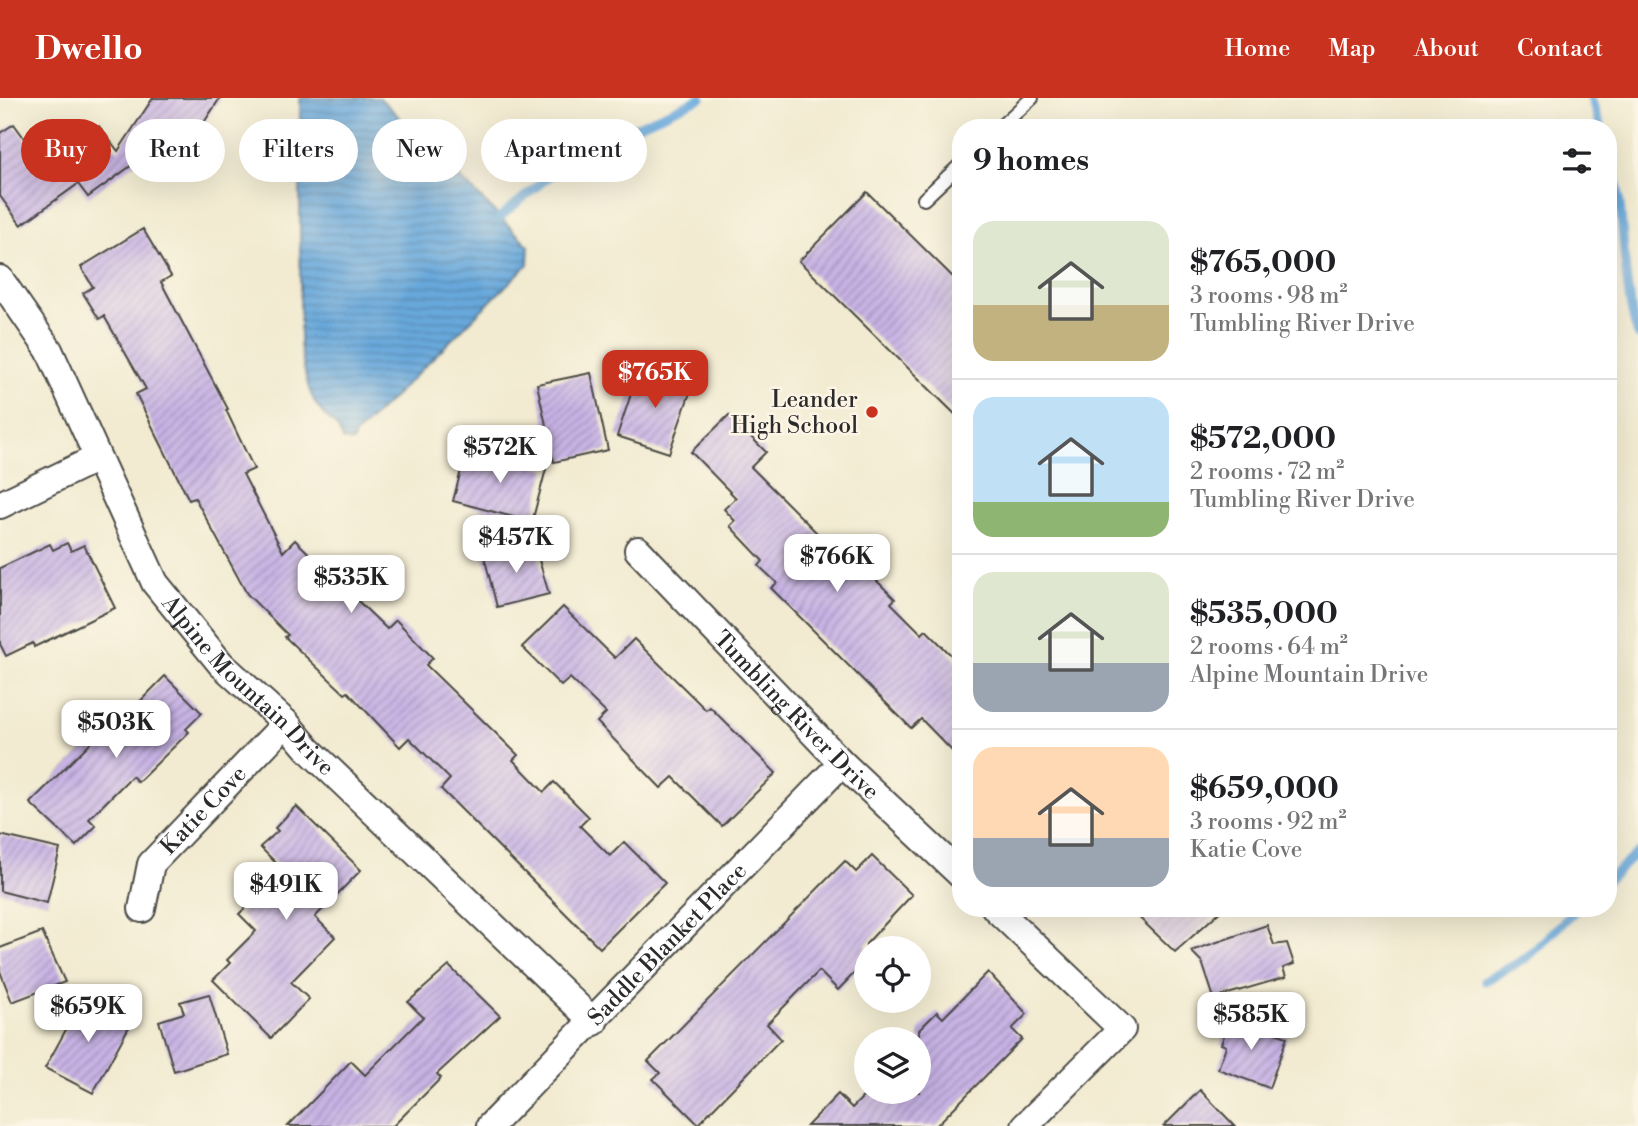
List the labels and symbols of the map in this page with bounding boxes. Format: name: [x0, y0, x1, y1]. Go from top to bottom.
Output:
pin: $765K: [606, 350, 704, 410]
place label: Leander High School: [731, 386, 858, 440]
marker: Leander High School: [864, 404, 880, 420]
pin: $572K: [451, 426, 549, 485]
pin: $457K: [467, 516, 565, 575]
pin: $766K: [788, 534, 886, 594]
pin: $535K: [302, 556, 400, 615]
street label: Alpine Mountain Drive: [155, 589, 340, 782]
street label: Tumbling River Drive: [708, 625, 885, 806]
pin: $503K: [67, 700, 165, 760]
street label: Katie Cove: [155, 760, 253, 861]
street label: Saddle Blanket Place: [582, 857, 753, 1032]
pin: $491K: [237, 862, 335, 922]
pin: $659K: [39, 984, 137, 1044]
pin: $585K: [1202, 992, 1300, 1052]

